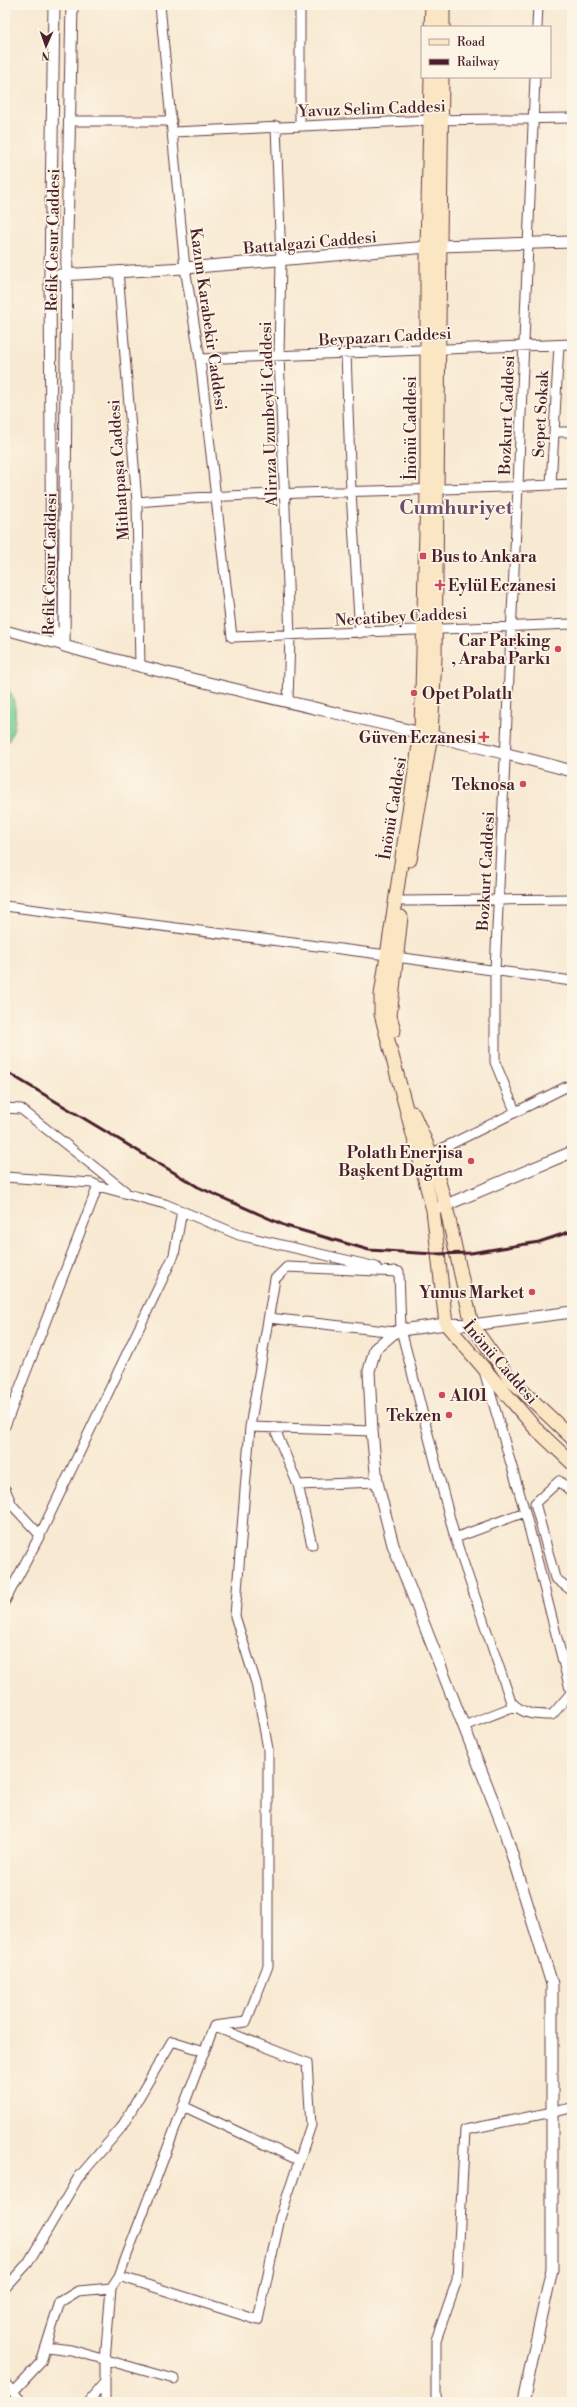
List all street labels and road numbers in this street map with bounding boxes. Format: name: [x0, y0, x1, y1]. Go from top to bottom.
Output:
street label: Yavuz Selim Caddesi: [297, 96, 446, 122]
street label: Refik Cesur Caddesi: [42, 168, 64, 312]
street label: Kazım Karabekir Caddesi: [185, 226, 231, 412]
street label: Battalgazi Caddesi: [241, 227, 378, 259]
street label: Alirıza Uzunbeyli Caddesi: [256, 321, 282, 508]
street label: Beypazarı Caddesi: [317, 324, 452, 351]
street label: Bozkurt Caddesi: [495, 355, 519, 476]
street label: Sepet Sokak: [529, 368, 553, 458]
street label: İnönü Caddesi: [399, 376, 421, 480]
street label: Mithatpaşa Caddesi: [104, 399, 134, 541]
street label: Refik Cesur Caddesi: [39, 492, 61, 636]
street label: Necatibey Caddesi: [334, 604, 468, 630]
street label: İnönü Caddesi: [373, 755, 411, 861]
street label: Bozkurt Caddesi: [473, 811, 499, 932]
street label: İnönü Caddesi: [459, 1315, 543, 1409]

